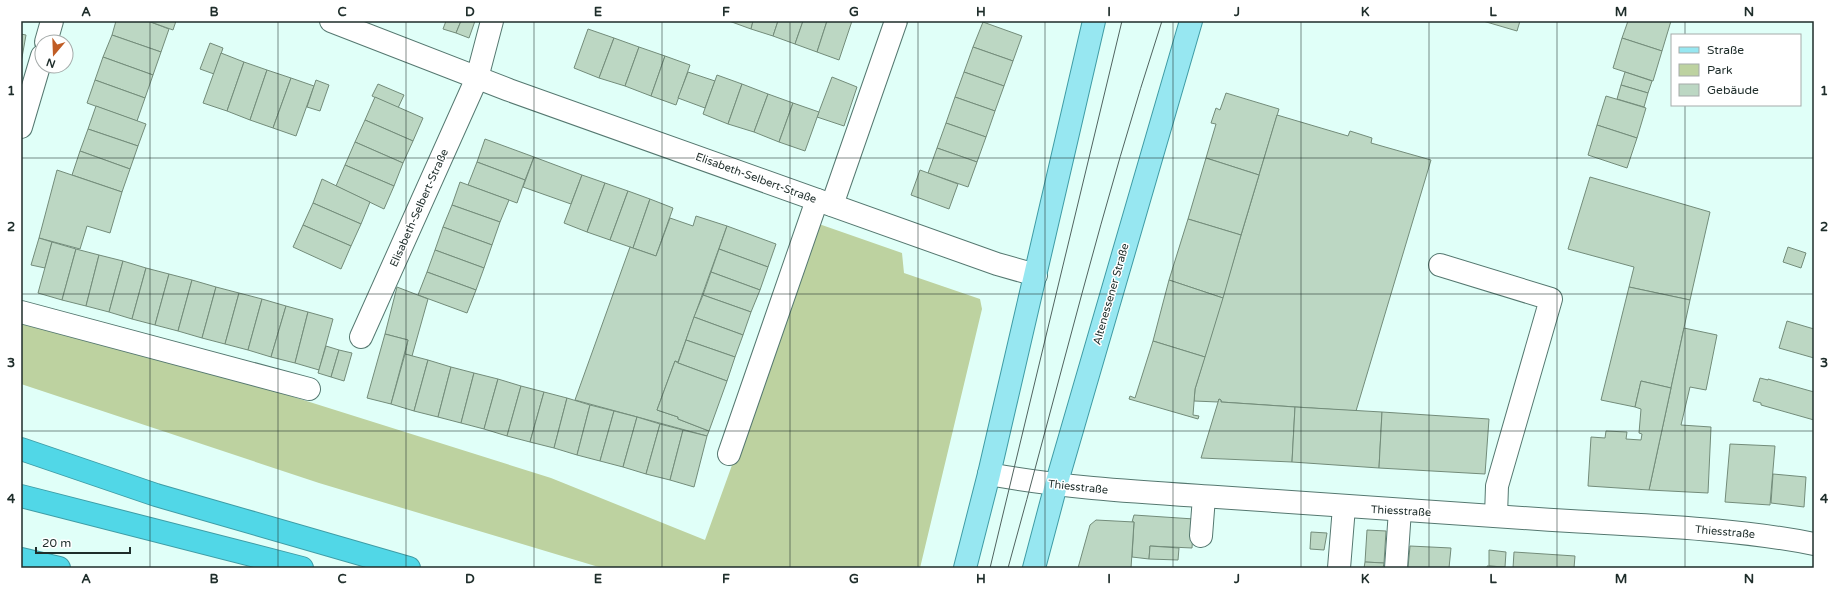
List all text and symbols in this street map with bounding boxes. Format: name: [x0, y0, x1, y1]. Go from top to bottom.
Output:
text: A: [81, 4, 91, 20]
text: B: [209, 4, 219, 20]
text: C: [337, 4, 347, 20]
text: D: [465, 4, 475, 20]
text: E: [594, 4, 602, 20]
text: F: [722, 4, 730, 20]
text: G: [849, 4, 859, 20]
text: H: [976, 4, 986, 20]
text: I: [1107, 4, 1111, 20]
text: J: [1233, 4, 1240, 20]
text: K: [1361, 4, 1370, 20]
text: L: [1489, 4, 1497, 20]
text: M: [1615, 4, 1627, 20]
text: N: [1744, 4, 1754, 20]
north arrow: [34, 34, 74, 74]
legend: [1671, 34, 1801, 106]
text: Straße: [1707, 43, 1744, 57]
text: N: [45, 55, 57, 71]
text: Park: [1707, 63, 1733, 77]
text: 1: [7, 83, 15, 99]
text: Gebäude: [1707, 83, 1759, 97]
text: 1: [1820, 83, 1828, 99]
street label: Elisabeth-Selbert-Straße: [387, 147, 451, 269]
street label: Elisabeth-Selbert-Straße: [694, 150, 818, 206]
text: 2: [7, 219, 15, 235]
text: 2: [1820, 219, 1828, 235]
street label: Altenessener Straße: [1090, 242, 1132, 346]
text: 3: [7, 355, 15, 371]
text: 3: [1820, 355, 1828, 371]
street label: Thiesstraße: [1047, 477, 1109, 497]
text: 4: [7, 491, 16, 507]
text: 4: [1820, 491, 1829, 507]
street label: Thiesstraße: [1371, 503, 1431, 519]
street label: Thiesstraße: [1694, 523, 1756, 541]
scale bar: [36, 529, 130, 555]
text: 20 m: [42, 536, 71, 550]
text: A: [81, 571, 91, 587]
text: B: [209, 571, 219, 587]
text: C: [337, 571, 347, 587]
text: D: [465, 571, 475, 587]
text: E: [594, 571, 602, 587]
text: F: [722, 571, 730, 587]
text: G: [849, 571, 859, 587]
text: H: [976, 571, 986, 587]
text: I: [1107, 571, 1111, 587]
text: J: [1233, 571, 1240, 587]
text: K: [1361, 571, 1370, 587]
text: L: [1489, 571, 1497, 587]
text: M: [1615, 571, 1627, 587]
text: N: [1744, 571, 1754, 587]

